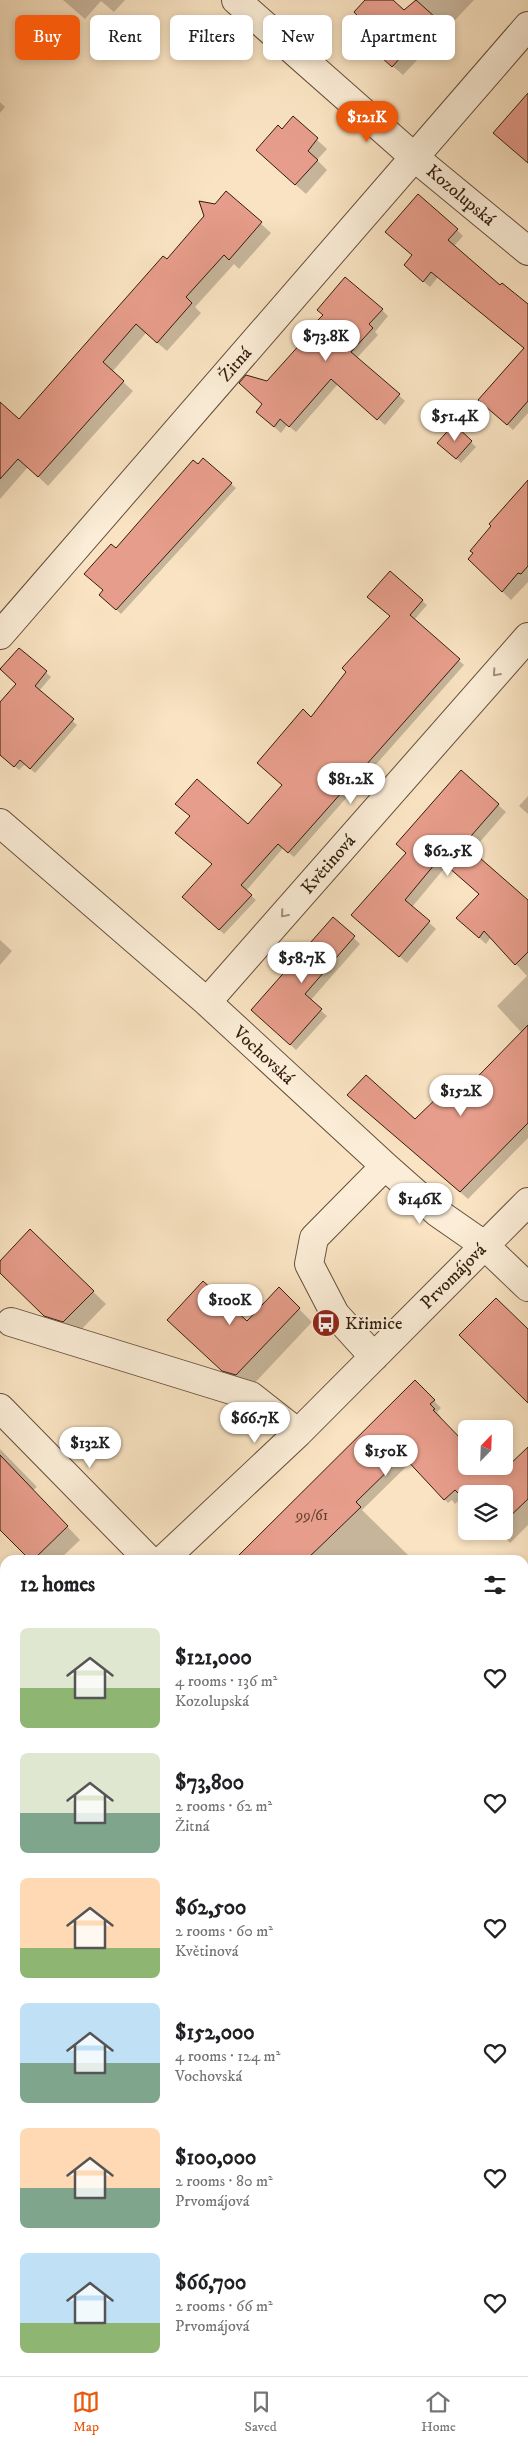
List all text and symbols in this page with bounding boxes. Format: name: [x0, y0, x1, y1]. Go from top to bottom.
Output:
chip: Buy: [15, 15, 80, 60]
chip: Rent: [90, 15, 160, 60]
chip: Filters: [170, 15, 253, 60]
chip: New: [263, 15, 332, 60]
chip: Apartment: [342, 15, 455, 60]
pin: $121K: [332, 100, 402, 143]
text: $121K: [347, 107, 387, 127]
street label: Kozolupská: [421, 161, 500, 231]
pin: $73.8K: [285, 320, 367, 362]
text: $73.8K: [303, 326, 349, 346]
street label: Žitná: [214, 342, 257, 387]
pin: $51.4K: [414, 400, 496, 442]
text: $51.4K: [432, 406, 478, 426]
one-way arrow: [493, 668, 502, 677]
pin: $81.2K: [310, 762, 392, 805]
text: $81.2K: [328, 769, 374, 789]
street label: Květinová: [297, 830, 361, 899]
pin: $62.5K: [407, 834, 489, 877]
text: $62.5K: [424, 841, 472, 861]
one-way arrow: [281, 908, 290, 917]
pin: $58.7K: [261, 942, 343, 984]
text: $58.7K: [278, 948, 326, 968]
street label: Vochovská: [227, 1021, 299, 1090]
pin: $152K: [426, 1074, 496, 1117]
text: $152K: [440, 1081, 482, 1101]
pin: $146K: [385, 1182, 455, 1225]
text: $146K: [398, 1189, 442, 1209]
street label: Prvomájová: [416, 1239, 491, 1314]
pin: $100K: [195, 1284, 265, 1326]
text: $100K: [208, 1290, 252, 1310]
bus stop icon: Křimice: [311, 1308, 341, 1338]
place label: Křimice: [345, 1313, 402, 1335]
pin: $66.7K: [214, 1402, 296, 1444]
text: $66.7K: [231, 1408, 279, 1428]
north arrow: [458, 1420, 512, 1475]
map controls: [458, 1420, 513, 1540]
pin: $132K: [55, 1426, 125, 1469]
text: $132K: [70, 1433, 110, 1453]
pin: $150K: [351, 1434, 421, 1477]
text: $150K: [365, 1441, 407, 1461]
button: layers: [458, 1485, 513, 1540]
house number: 99/61: [295, 1506, 328, 1525]
icon: filters: [481, 1571, 509, 1599]
text: 12 homes: [20, 1572, 95, 1598]
text: $121,000: [175, 1645, 252, 1671]
icon: home: [60, 1648, 120, 1708]
icon: heart: [481, 1664, 509, 1692]
text: 4 rooms · 136 m²: [175, 1671, 278, 1691]
text: Kozolupská: [175, 1691, 249, 1711]
text: $73,800: [175, 1770, 244, 1796]
icon: home: [60, 1773, 120, 1833]
icon: heart: [481, 1789, 509, 1817]
text: 2 rooms · 62 m²: [175, 1796, 272, 1816]
text: Žitná: [175, 1816, 210, 1836]
text: $62,500: [175, 1895, 246, 1921]
icon: home: [60, 1898, 120, 1958]
icon: heart: [481, 1914, 509, 1942]
text: 2 rooms · 60 m²: [175, 1921, 273, 1941]
text: Květinová: [175, 1941, 239, 1961]
text: $152,000: [175, 2020, 255, 2046]
icon: home: [60, 2023, 120, 2083]
icon: heart: [481, 2039, 509, 2067]
text: 4 rooms · 124 m²: [175, 2046, 280, 2066]
text: Vochovská: [175, 2066, 242, 2086]
text: $100,000: [175, 2145, 256, 2171]
icon: home: [60, 2148, 120, 2208]
icon: heart: [481, 2164, 509, 2192]
text: 2 rooms · 80 m²: [175, 2171, 273, 2191]
text: Prvomájová: [175, 2191, 250, 2211]
text: $66,700: [175, 2270, 246, 2296]
icon: home: [60, 2273, 120, 2333]
icon: heart: [481, 2289, 509, 2317]
text: 2 rooms · 66 m²: [175, 2296, 273, 2316]
text: Prvomájová: [175, 2316, 250, 2336]
tab: Map: [72, 2388, 100, 2436]
tab: Saved: [245, 2388, 277, 2436]
tab: Home: [421, 2388, 456, 2436]

